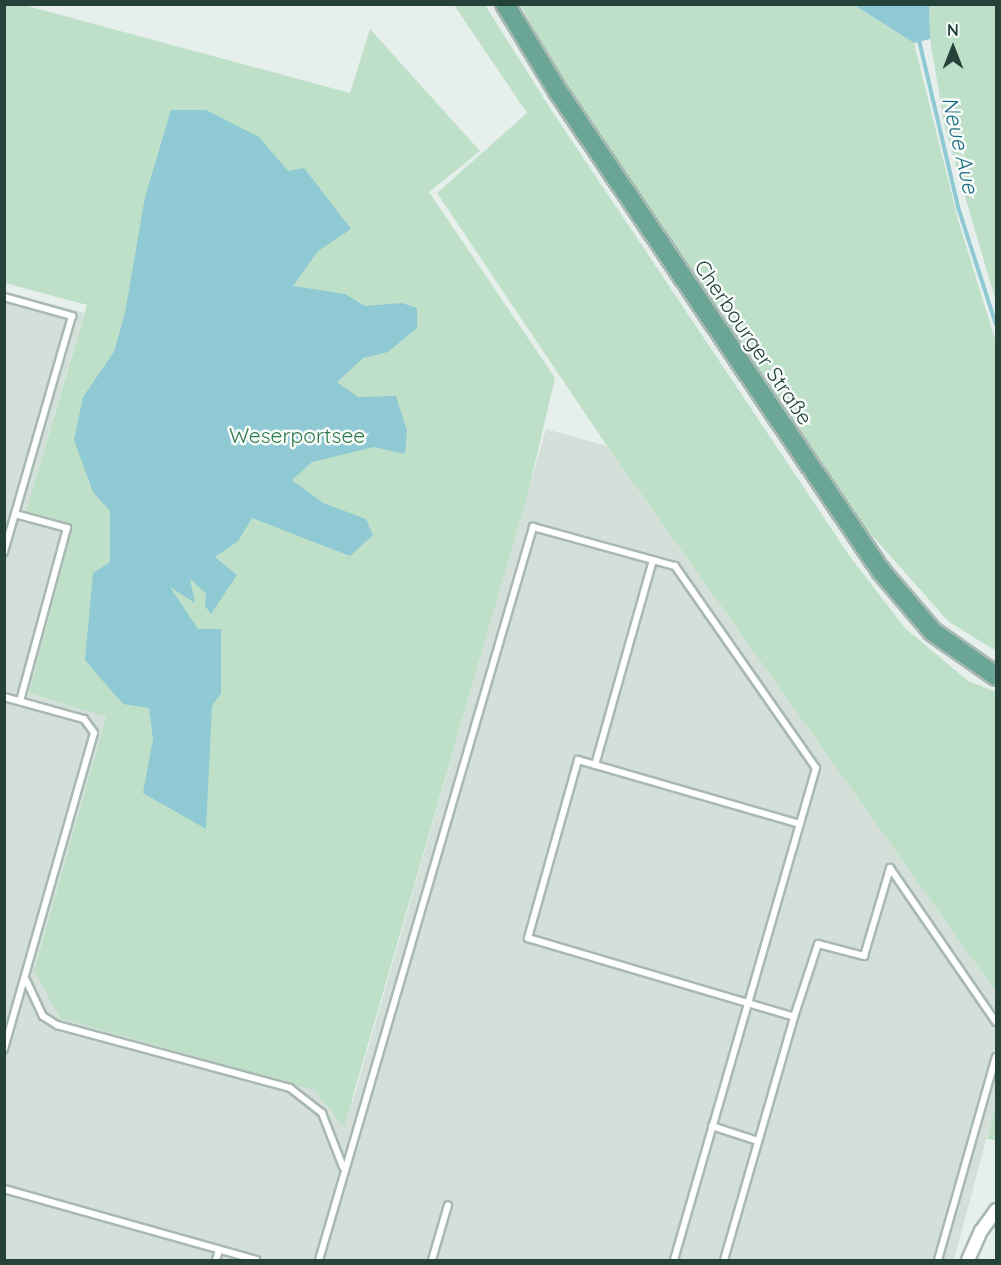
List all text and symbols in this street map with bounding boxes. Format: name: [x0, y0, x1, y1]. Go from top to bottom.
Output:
north arrow: [923, 18, 983, 78]
text: N: [947, 20, 959, 40]
water label: Neue Aue: [936, 94, 984, 196]
street label: Cherbourger Straße: [690, 255, 818, 429]
park label: Weserportsee: [229, 422, 365, 448]

